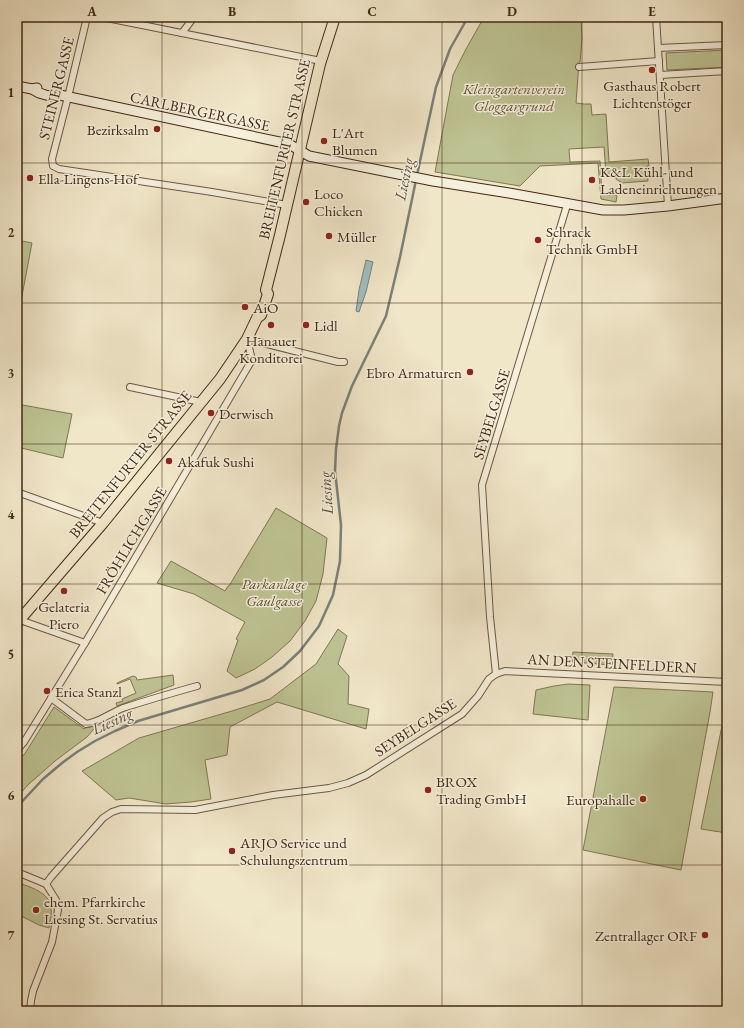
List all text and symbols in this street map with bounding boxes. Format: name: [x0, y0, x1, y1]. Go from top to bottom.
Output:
text: A: [86, 3, 97, 20]
text: B: [228, 3, 236, 20]
text: C: [367, 3, 377, 20]
text: D: [507, 3, 517, 20]
text: E: [648, 3, 656, 20]
street label: STEINERGASSE: [34, 34, 78, 141]
street label: BREITENFURTER STRASSE: [254, 56, 314, 241]
marker: Gasthaus Robert Lichtenstöger: [647, 65, 657, 75]
place label: Gasthaus Robert Lichtenstöger: [603, 76, 701, 112]
park label: Kleingartenverein Gloggargrund: [462, 79, 565, 115]
text: 1: [8, 84, 15, 101]
street label: CARLBERGERGASSE: [128, 87, 272, 135]
place label: Bezirksalm: [87, 120, 149, 139]
place label: L'Art Blumen: [332, 123, 378, 159]
marker: Bezirksalm: [152, 124, 162, 134]
marker: L'Art Blumen: [319, 136, 329, 146]
water label: Liesing: [389, 154, 419, 203]
place label: K&L Kühl- und Ladeneinrichtungen: [600, 162, 717, 198]
place label: Ella-Lingens-Hof: [38, 169, 140, 188]
marker: Ella-Lingens-Hof: [25, 173, 35, 183]
marker: K&L Kühl- und Ladeneinrichtungen: [587, 175, 597, 185]
place label: Loco Chicken: [314, 184, 363, 220]
marker: Loco Chicken: [301, 197, 311, 207]
place label: Schrack Technik GmbH: [546, 222, 638, 258]
text: 2: [8, 224, 15, 241]
place label: Müller: [337, 227, 376, 246]
marker: Müller: [324, 231, 334, 241]
marker: Schrack Technik GmbH: [533, 235, 543, 245]
place label: AiO: [252, 298, 279, 317]
marker: AiO: [240, 302, 250, 312]
place label: Lidl: [314, 316, 338, 335]
marker: Hanauer Konditorei: [266, 320, 276, 330]
marker: Lidl: [301, 320, 311, 330]
place label: Hanauer Konditorei: [239, 331, 303, 367]
place label: Ebro Armaturen: [366, 363, 462, 382]
text: 3: [8, 365, 15, 382]
street label: SEYBELGASSE: [468, 366, 514, 462]
marker: Ebro Armaturen: [465, 367, 475, 377]
street label: BREITENFURTER STRASSE: [64, 386, 196, 542]
place label: Derwisch: [219, 404, 274, 423]
marker: Derwisch: [206, 408, 216, 418]
place label: Akafuk Sushi: [176, 452, 255, 471]
marker: Akafuk Sushi: [164, 456, 174, 466]
water label: Liesing: [314, 469, 338, 516]
street label: FRÖHLICHGASSE: [91, 482, 171, 597]
text: 4: [8, 506, 15, 523]
park label: Parkanlage Gaulgasse: [241, 574, 307, 610]
marker: Gelateria Piero: [59, 586, 69, 596]
place label: Gelateria Piero: [38, 597, 90, 633]
text: 5: [8, 646, 14, 663]
street label: AN DEN STEINFELDERN: [526, 649, 697, 677]
place label: Erica Stanzl: [55, 682, 122, 701]
marker: Erica Stanzl: [42, 686, 52, 696]
street label: SEYBELGASSE: [370, 693, 460, 761]
water label: Liesing: [87, 702, 137, 740]
place label: BROX Trading GmbH: [436, 772, 527, 808]
marker: BROX Trading GmbH: [423, 785, 433, 795]
text: 6: [8, 787, 15, 804]
place label: Europahalle: [566, 790, 635, 809]
marker: Europahalle: [638, 794, 648, 804]
place label: ARJO Service und Schulungszentrum: [239, 833, 349, 869]
marker: ARJO Service und Schulungszentrum: [227, 846, 237, 856]
place label: ehem. Pfarrkirche Liesing St. Servatius: [44, 892, 158, 928]
marker: ehem. Pfarrkirche Liesing St. Servatius: [31, 905, 41, 915]
place label: Zentrallager ORF: [595, 926, 697, 945]
text: 7: [8, 927, 15, 944]
marker: Zentrallager ORF: [700, 930, 710, 940]

